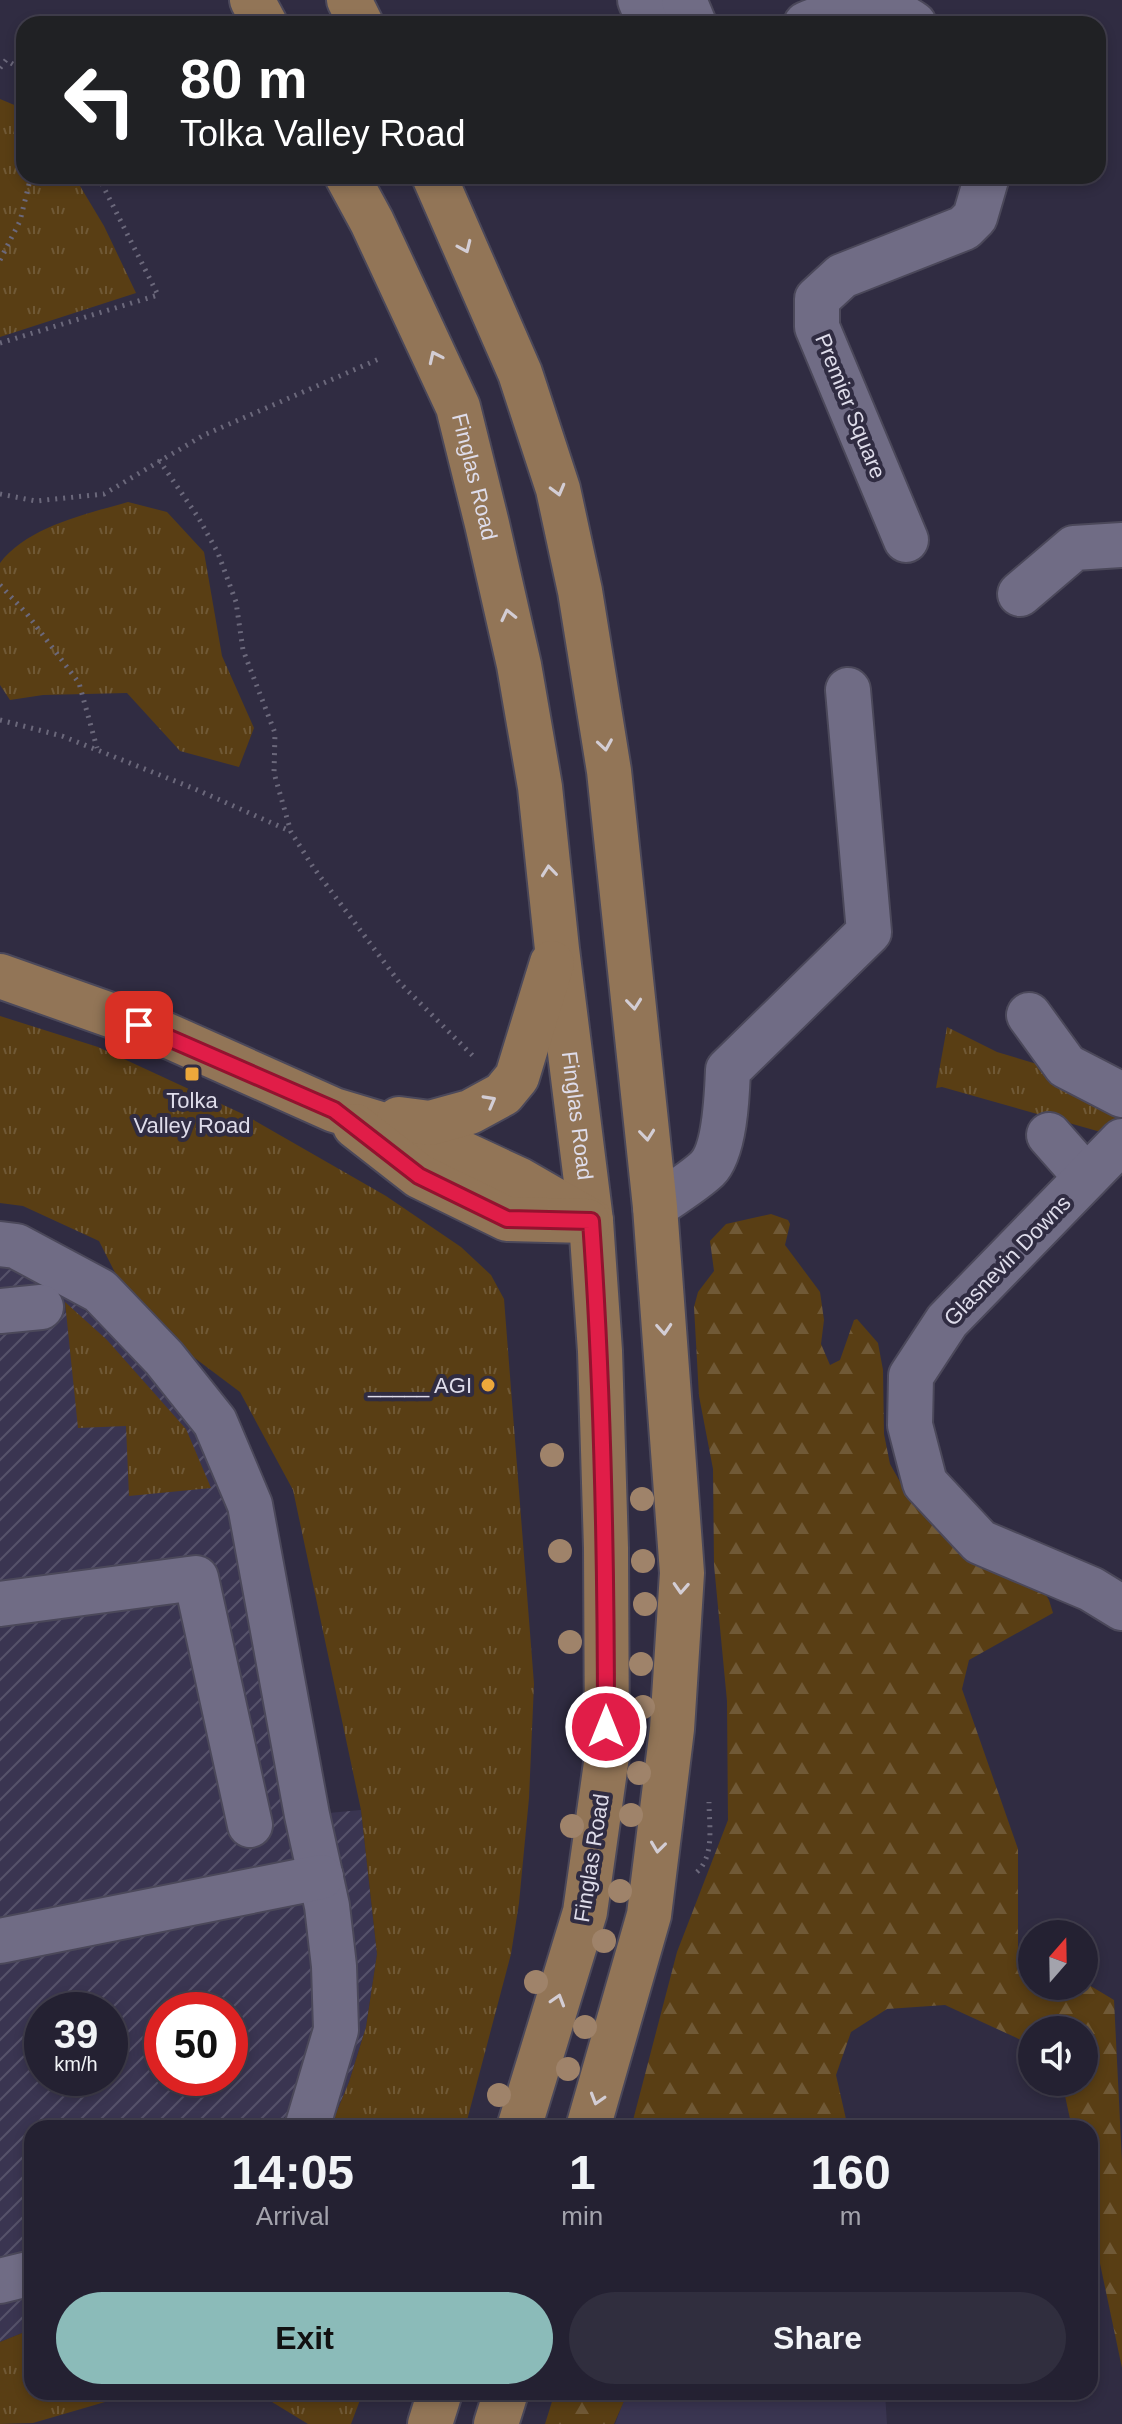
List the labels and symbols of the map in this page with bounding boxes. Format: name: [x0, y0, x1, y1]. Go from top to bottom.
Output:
one-way arrow: [455, 239, 471, 254]
street label: Premier Square: [810, 330, 891, 482]
one-way arrow: [428, 351, 444, 366]
street label: Finglas Road: [447, 411, 502, 542]
one-way arrow: [548, 482, 565, 496]
one-way arrow: [500, 608, 517, 622]
one-way arrow: [596, 739, 613, 752]
one-way arrow: [540, 864, 557, 877]
pin: [105, 991, 173, 1059]
one-way arrow: [625, 998, 642, 1011]
street label: Finglas Road: [557, 1050, 598, 1182]
marker: Tolka Valley Road: [183, 1065, 201, 1083]
place label: Tolka Valley Road: [134, 1088, 251, 1138]
one-way arrow: [482, 1096, 497, 1111]
one-way arrow: [639, 1129, 656, 1142]
street label: Glasnevin Downs: [939, 1190, 1076, 1331]
one-way arrow: [655, 1323, 672, 1336]
place label: _____ AGI: [367, 1373, 472, 1398]
marker: _____ AGI: [479, 1376, 497, 1394]
one-way arrow: [673, 1582, 690, 1595]
position arrow: [564, 1685, 648, 1769]
street label: Finglas Road: [569, 1792, 614, 1924]
one-way arrow: [649, 1841, 666, 1854]
north arrow: [1018, 1920, 1098, 2000]
speed limit sign: 50: [144, 1992, 248, 2096]
one-way arrow: [549, 1993, 565, 2007]
one-way arrow: [590, 2092, 606, 2106]

